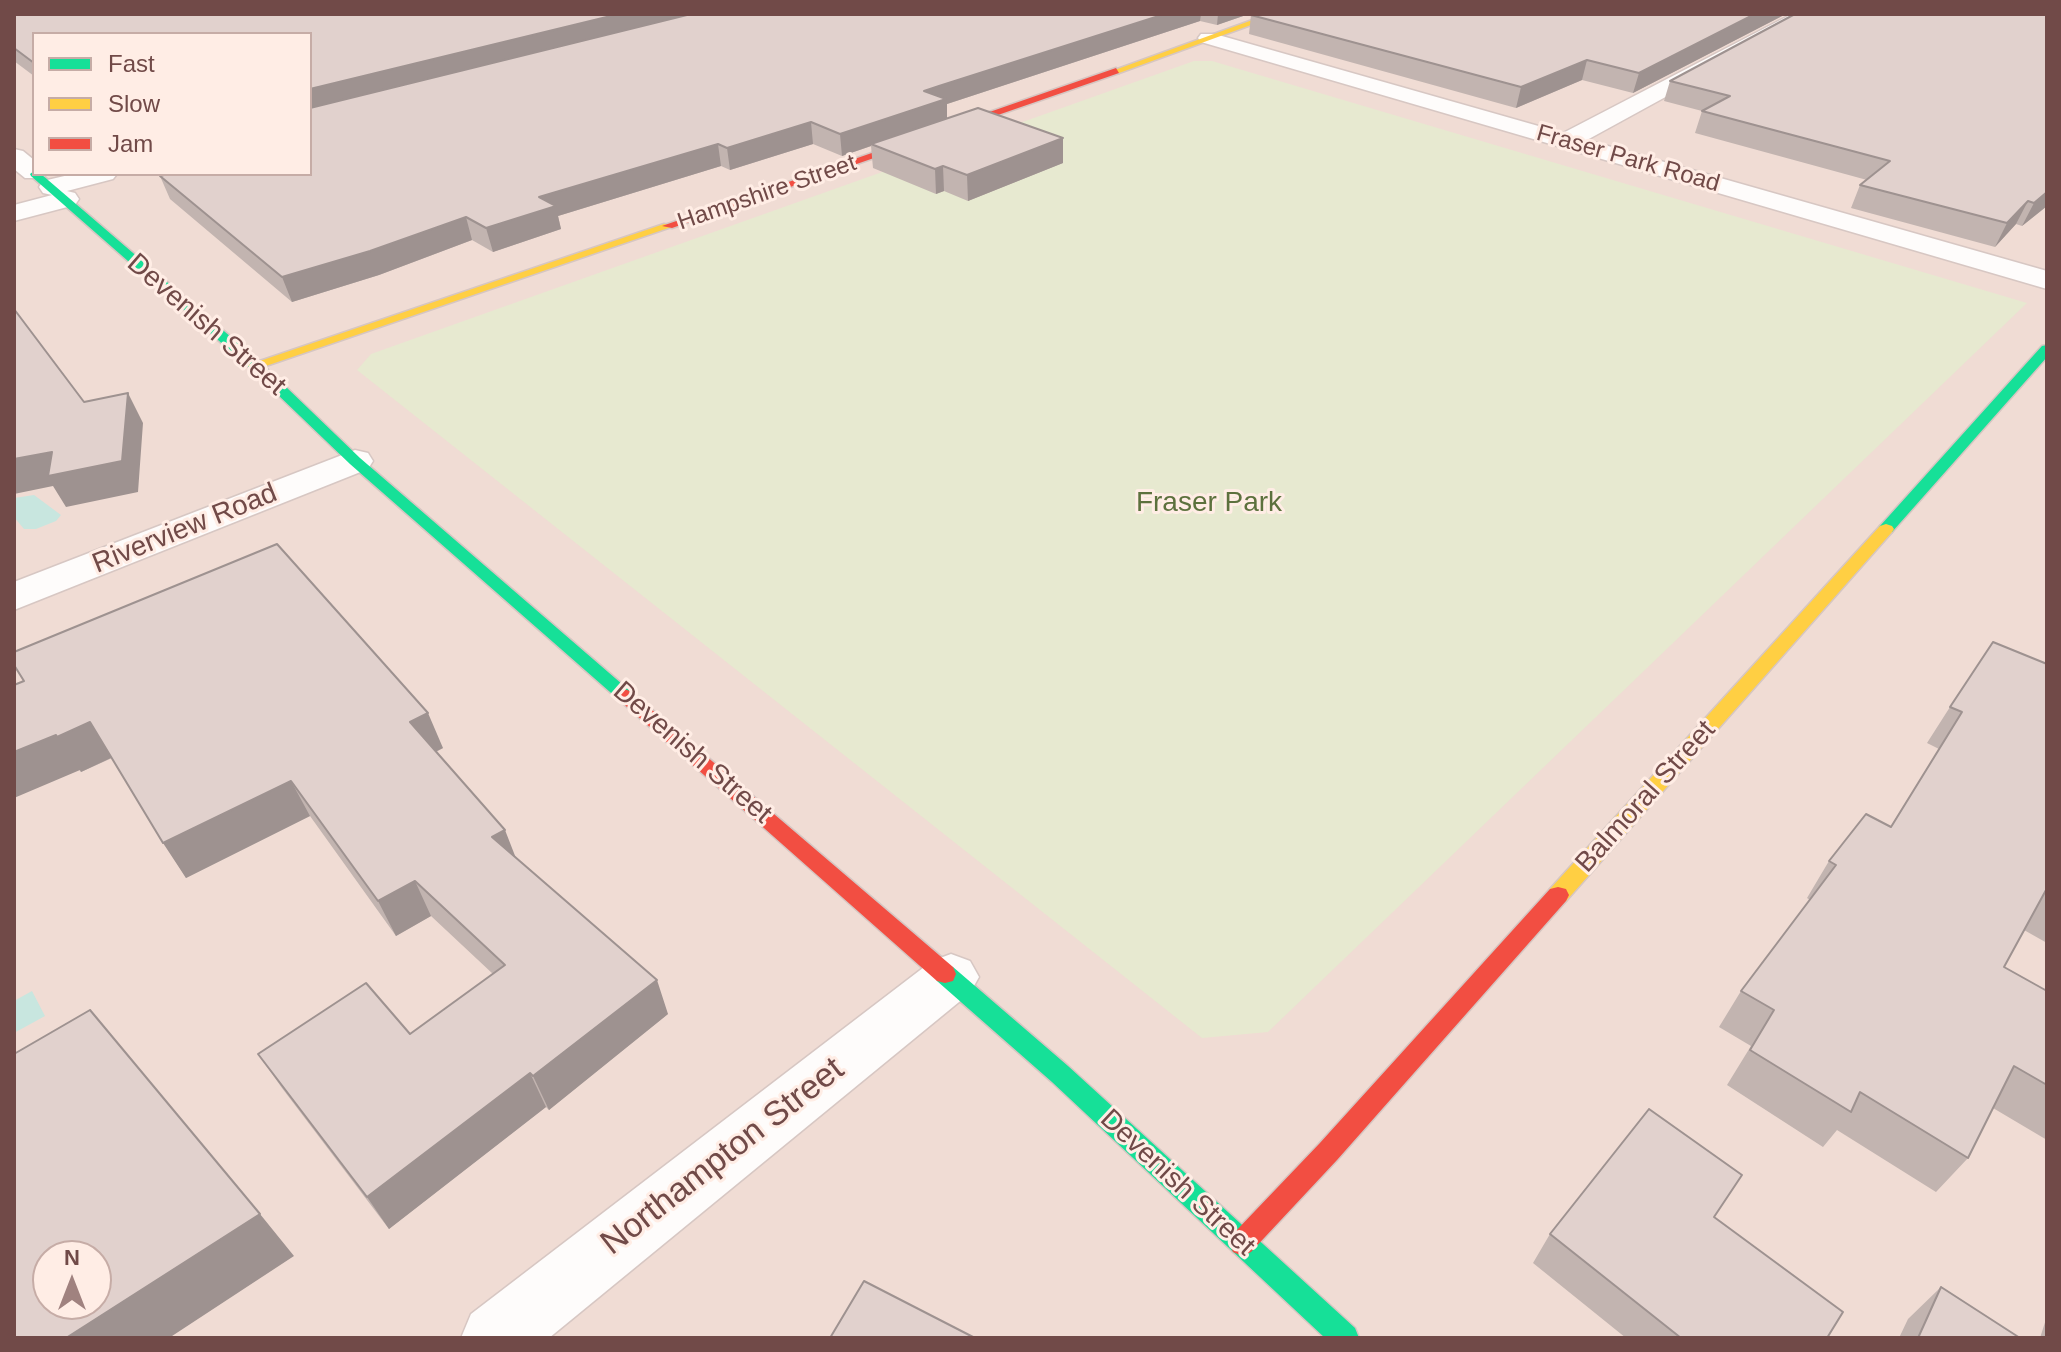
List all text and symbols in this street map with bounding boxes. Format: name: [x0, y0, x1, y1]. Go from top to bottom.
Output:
legend: [32, 32, 312, 176]
text: Fast: [108, 50, 155, 77]
text: Slow: [108, 90, 160, 117]
street label: Fraser Park Road: [1533, 119, 1723, 199]
text: Jam: [108, 130, 153, 157]
street label: Hampshire Street: [674, 149, 860, 237]
street label: Devenish Street: [120, 247, 292, 403]
street label: Riverview Road: [88, 477, 282, 581]
park label: Fraser Park: [1136, 486, 1282, 520]
street label: Devenish Street: [606, 675, 778, 831]
street label: Balmoral Street: [1569, 714, 1723, 880]
street label: Northampton Street: [594, 1050, 852, 1264]
street label: Devenish Street: [1093, 1103, 1261, 1263]
north arrow: [32, 1240, 112, 1320]
text: N: [64, 1245, 80, 1270]

